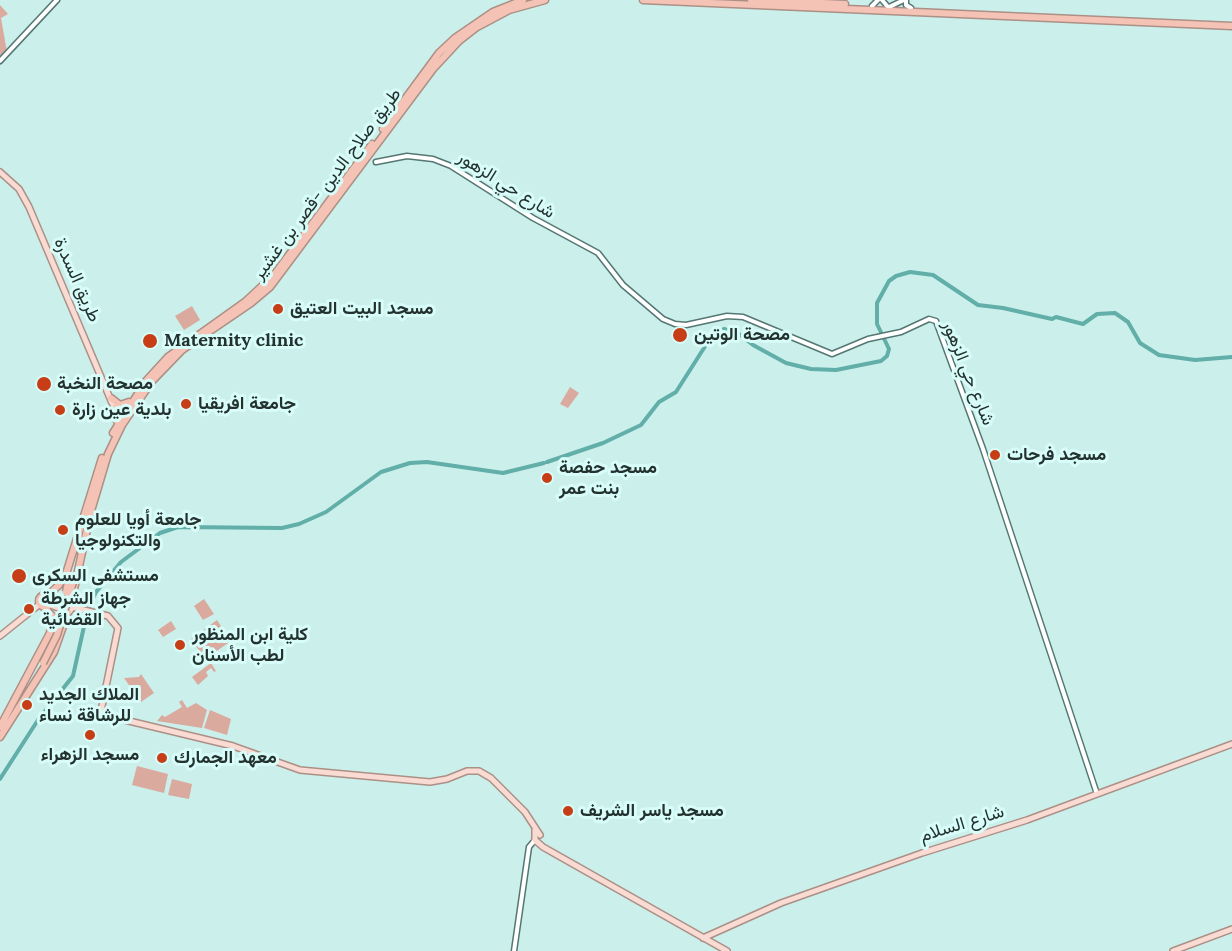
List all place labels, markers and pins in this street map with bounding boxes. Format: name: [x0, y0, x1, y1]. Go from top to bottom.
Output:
place label: مسجد البيت العتيق: [290, 298, 434, 320]
marker: مسجد البيت العتيق: [271, 302, 285, 316]
place label: مصحة الوتين: [694, 324, 790, 346]
marker: مصحة الوتين: [671, 326, 689, 344]
place label: Maternity clinic: [164, 330, 303, 352]
marker: Maternity clinic: [141, 332, 159, 350]
place label: مصحة النخبة: [57, 373, 153, 395]
marker: مصحة النخبة: [35, 375, 53, 393]
place label: جامعة افريقيا: [198, 393, 296, 415]
marker: جامعة افريقيا: [179, 397, 193, 411]
place label: بلدية عين زارة: [72, 399, 171, 421]
marker: بلدية عين زارة: [53, 403, 67, 417]
place label: مسجد فرحات: [1007, 444, 1106, 466]
marker: مسجد فرحات: [988, 448, 1002, 462]
place label: مسجد حفصة بنت عمر: [559, 457, 657, 500]
marker: مسجد حفصة بنت عمر: [540, 471, 554, 485]
place label: جامعة أويا للعلوم والتكنولوجيا: [75, 509, 201, 552]
marker: جامعة أويا للعلوم والتكنولوجيا: [56, 523, 70, 537]
place label: مستشفى السكرى: [32, 565, 159, 587]
marker: مستشفى السكرى: [10, 567, 28, 585]
place label: جهاز الشرطة القضائية: [41, 588, 131, 630]
marker: جهاز الشرطة القضائية: [22, 602, 36, 616]
place label: كلية ابن المنظور لطب الأسنان: [192, 624, 308, 666]
marker: كلية ابن المنظور لطب الأسنان: [173, 638, 187, 652]
place label: الملاك الجديد للرشاقة نساء: [39, 684, 139, 726]
marker: الملاك الجديد للرشاقة نساء: [20, 698, 34, 712]
marker: مسجد الزهراء: [83, 728, 97, 742]
place label: مسجد الزهراء: [41, 744, 139, 766]
place label: معهد الجمارك: [174, 747, 277, 769]
marker: معهد الجمارك: [155, 751, 169, 765]
place label: مسجد ياسر الشريف: [580, 800, 724, 822]
marker: مسجد ياسر الشريف: [561, 804, 575, 818]

